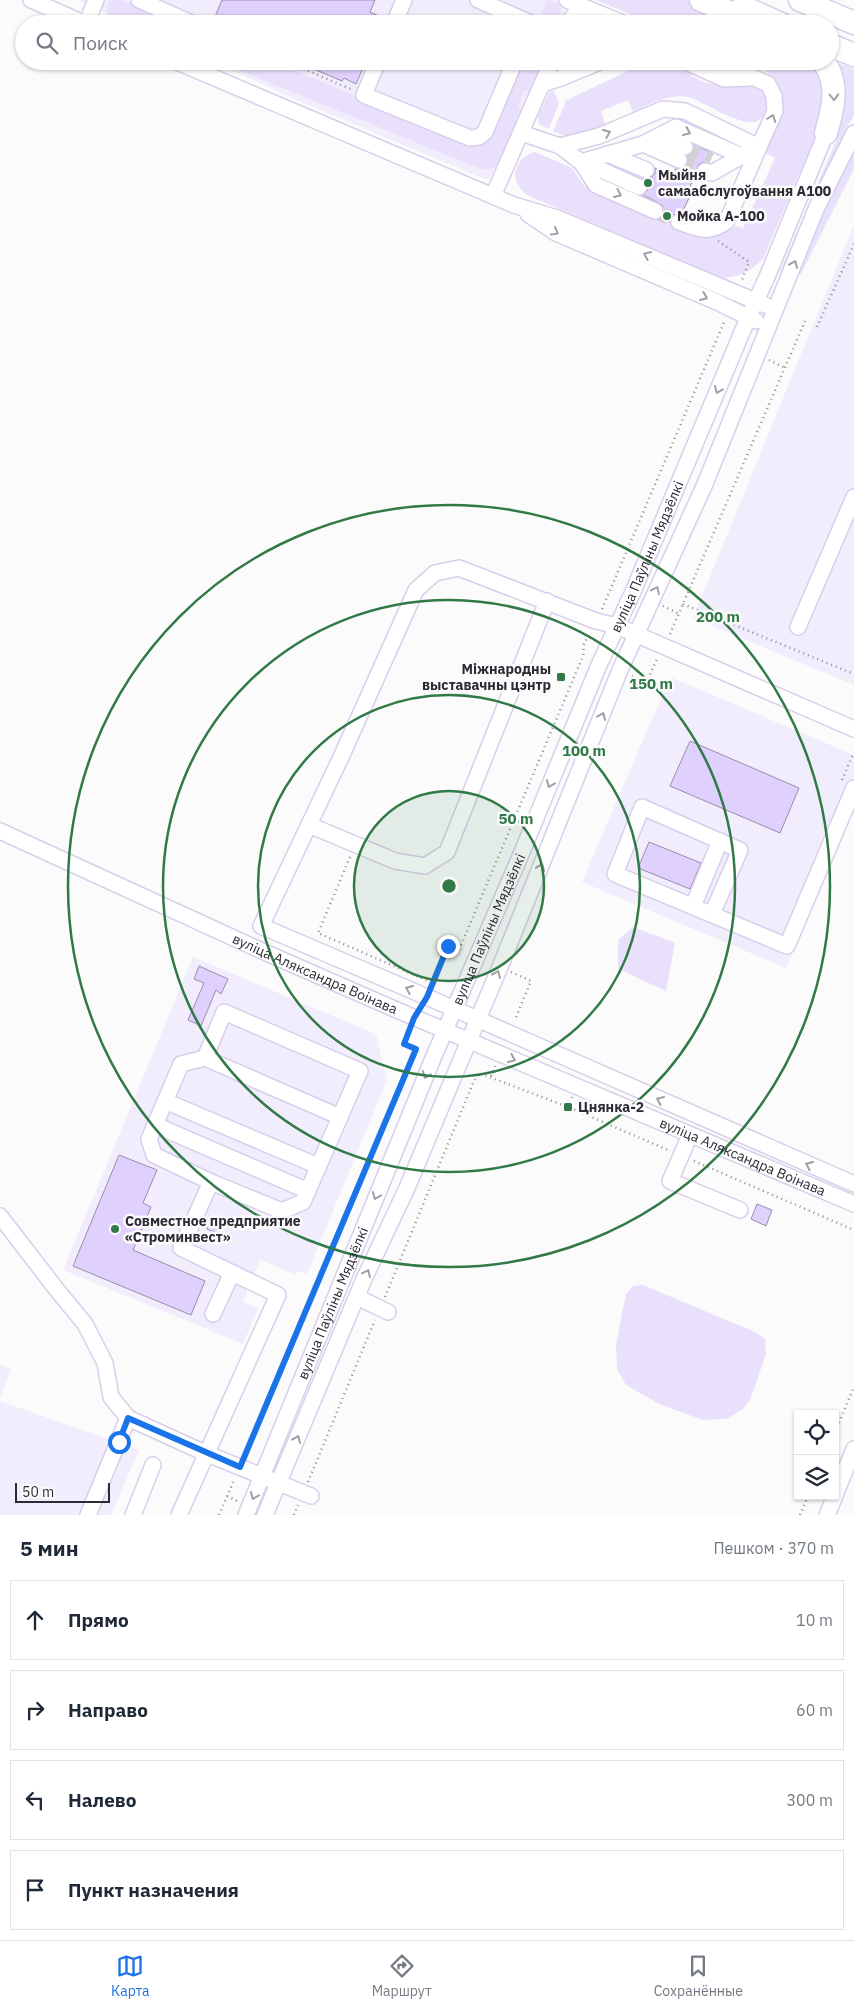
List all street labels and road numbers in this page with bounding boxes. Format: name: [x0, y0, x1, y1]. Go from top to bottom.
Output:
street label: вуліца Паўліны Мядзёлкі: [606, 478, 688, 635]
street label: вуліца Паўліны Мядзёлкі: [448, 851, 529, 1008]
street label: вуліца Аляксандра Воінава: [230, 930, 401, 1018]
street label: вуліца Аляксандра Воінава: [657, 1114, 829, 1200]
street label: вуліца Паўліны Мядзёлкі: [294, 1224, 372, 1382]

